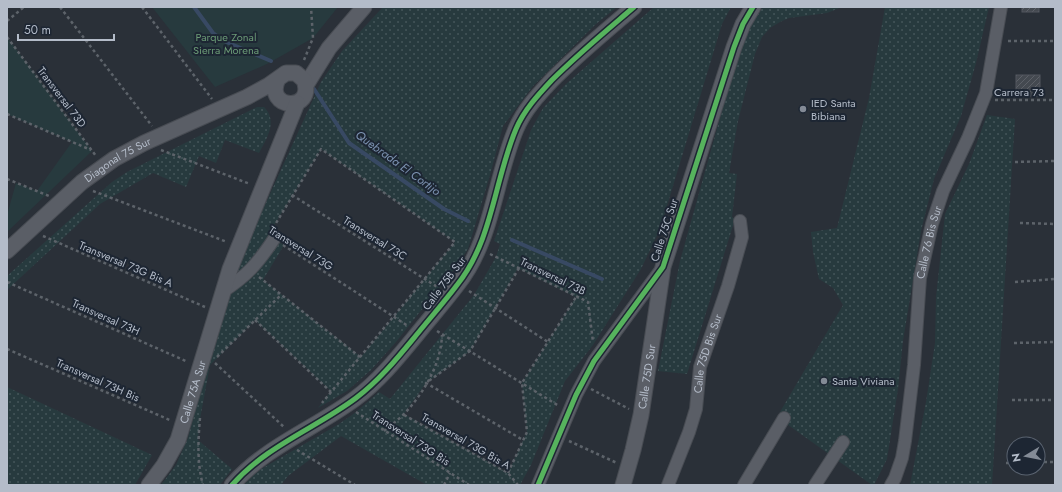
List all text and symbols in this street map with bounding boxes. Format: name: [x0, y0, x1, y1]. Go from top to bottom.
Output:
scale bar: [18, 16, 114, 42]
text: 50 m: [24, 21, 51, 39]
park label: Parque Zonal Sierra Morena: [193, 29, 259, 58]
street label: Transversal 73D: [34, 63, 90, 131]
street label: Carrera 73: [994, 84, 1044, 100]
place label: IED Santa Bibiana: [811, 95, 856, 124]
marker: IED Santa Bibiana: [798, 104, 808, 114]
water label: Quebrada El Cortijo: [352, 126, 445, 201]
street label: Diagonal 75 Sur: [81, 133, 153, 186]
street label: Calle 75C Sur: [646, 196, 682, 264]
street label: Calle 76 Bis Sur: [912, 203, 946, 280]
street label: Transversal 73C: [340, 212, 410, 264]
street label: Transversal 73G: [266, 222, 337, 274]
street label: Transversal 73G Bis A: [77, 237, 176, 291]
street label: Calle 75B Sur: [418, 253, 470, 313]
street label: Transversal 73B: [518, 253, 588, 299]
street label: Transversal 73H: [70, 295, 142, 339]
street label: Calle 75D Bis Sur: [690, 311, 726, 394]
street label: Calle 75D Sur: [634, 343, 659, 410]
street label: Transversal 73H Bis: [54, 354, 143, 406]
street label: Calle 75A Sur: [176, 358, 210, 425]
place label: Santa Viviana: [832, 373, 895, 389]
marker: Santa Viviana: [819, 376, 829, 386]
street label: Transversal 73G Bis: [369, 407, 454, 470]
street label: Transversal 73G Bis A: [418, 409, 514, 473]
north arrow: [1006, 436, 1046, 476]
text: N: [1008, 452, 1025, 463]

